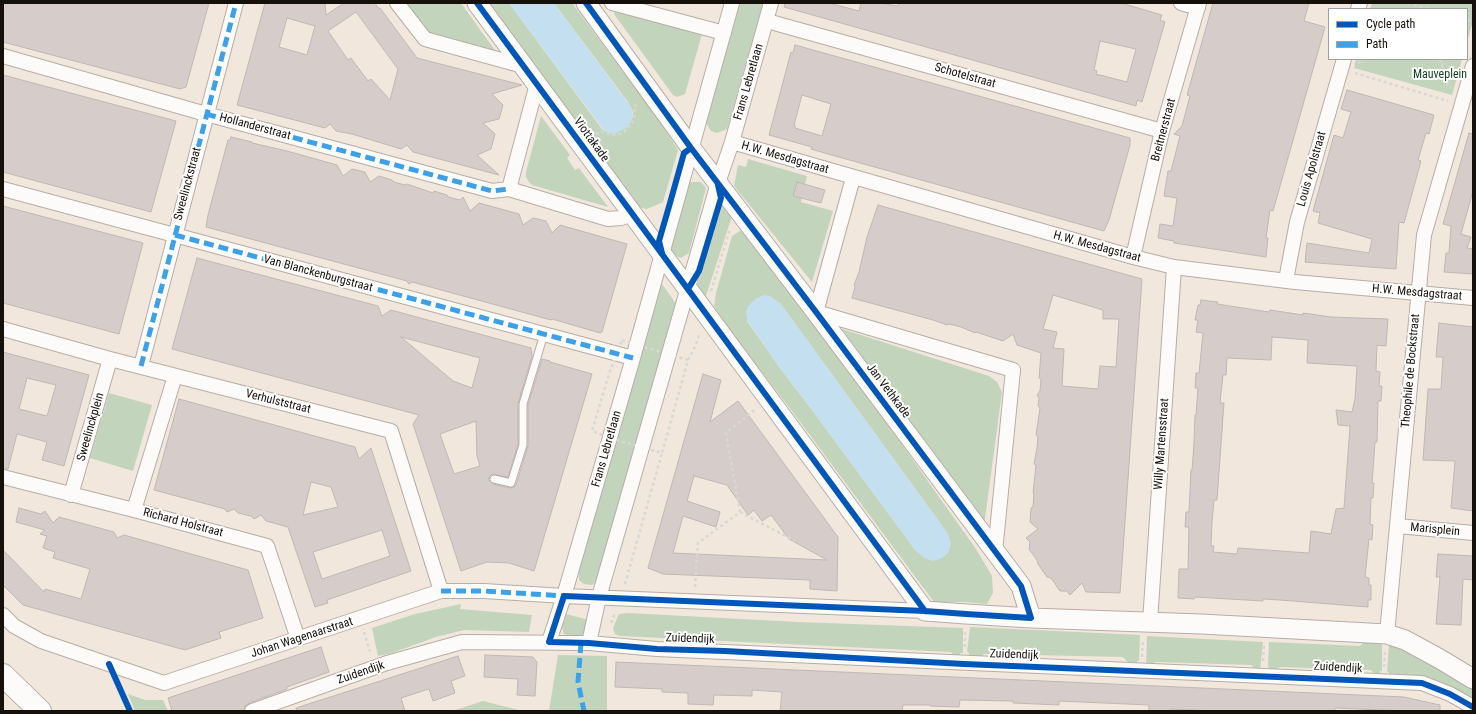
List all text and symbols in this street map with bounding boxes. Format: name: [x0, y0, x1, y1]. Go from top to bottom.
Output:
legend: [1328, 8, 1468, 60]
text: Cycle path: [1366, 17, 1415, 31]
text: Path: [1366, 37, 1388, 51]
street label: Frans Lebretlaan: [731, 42, 767, 122]
street label: Schotelstraat: [933, 60, 997, 92]
park label: Mauveplein: [1413, 68, 1467, 82]
street label: Breitnerstraat: [1149, 97, 1179, 163]
street label: Hollanderstraat: [218, 111, 292, 143]
street label: Viottakade: [570, 115, 612, 165]
street label: Louis Apolstraat: [1294, 130, 1330, 208]
street label: H.W. Mesdagstraat: [740, 139, 830, 177]
street label: Sweelinckstraat: [171, 146, 205, 222]
street label: H.W. Mesdagstraat: [1052, 228, 1142, 266]
street label: Van Blanckenburgstraat: [262, 252, 374, 296]
street label: H.W. Mesdagstraat: [1371, 282, 1463, 304]
street label: Theophile de Bockstraat: [1399, 313, 1423, 429]
street label: Jan Vethkade: [863, 361, 913, 421]
street label: Verhulststraat: [244, 387, 312, 417]
street label: Sweelinckplein: [74, 391, 108, 463]
street label: Willy Martensstraat: [1152, 398, 1172, 490]
street label: Frans Lebretlaan: [589, 409, 625, 489]
street label: Richard Holstraat: [141, 505, 225, 541]
street label: Marisplein: [1410, 521, 1460, 539]
street label: Johan Wagenaarstraat: [249, 615, 355, 661]
street label: Zuidendijk: [665, 631, 715, 647]
street label: Zuidendijk: [989, 647, 1039, 663]
street label: Zuidendijk: [336, 658, 386, 688]
street label: Zuidendijk: [1313, 660, 1363, 676]

